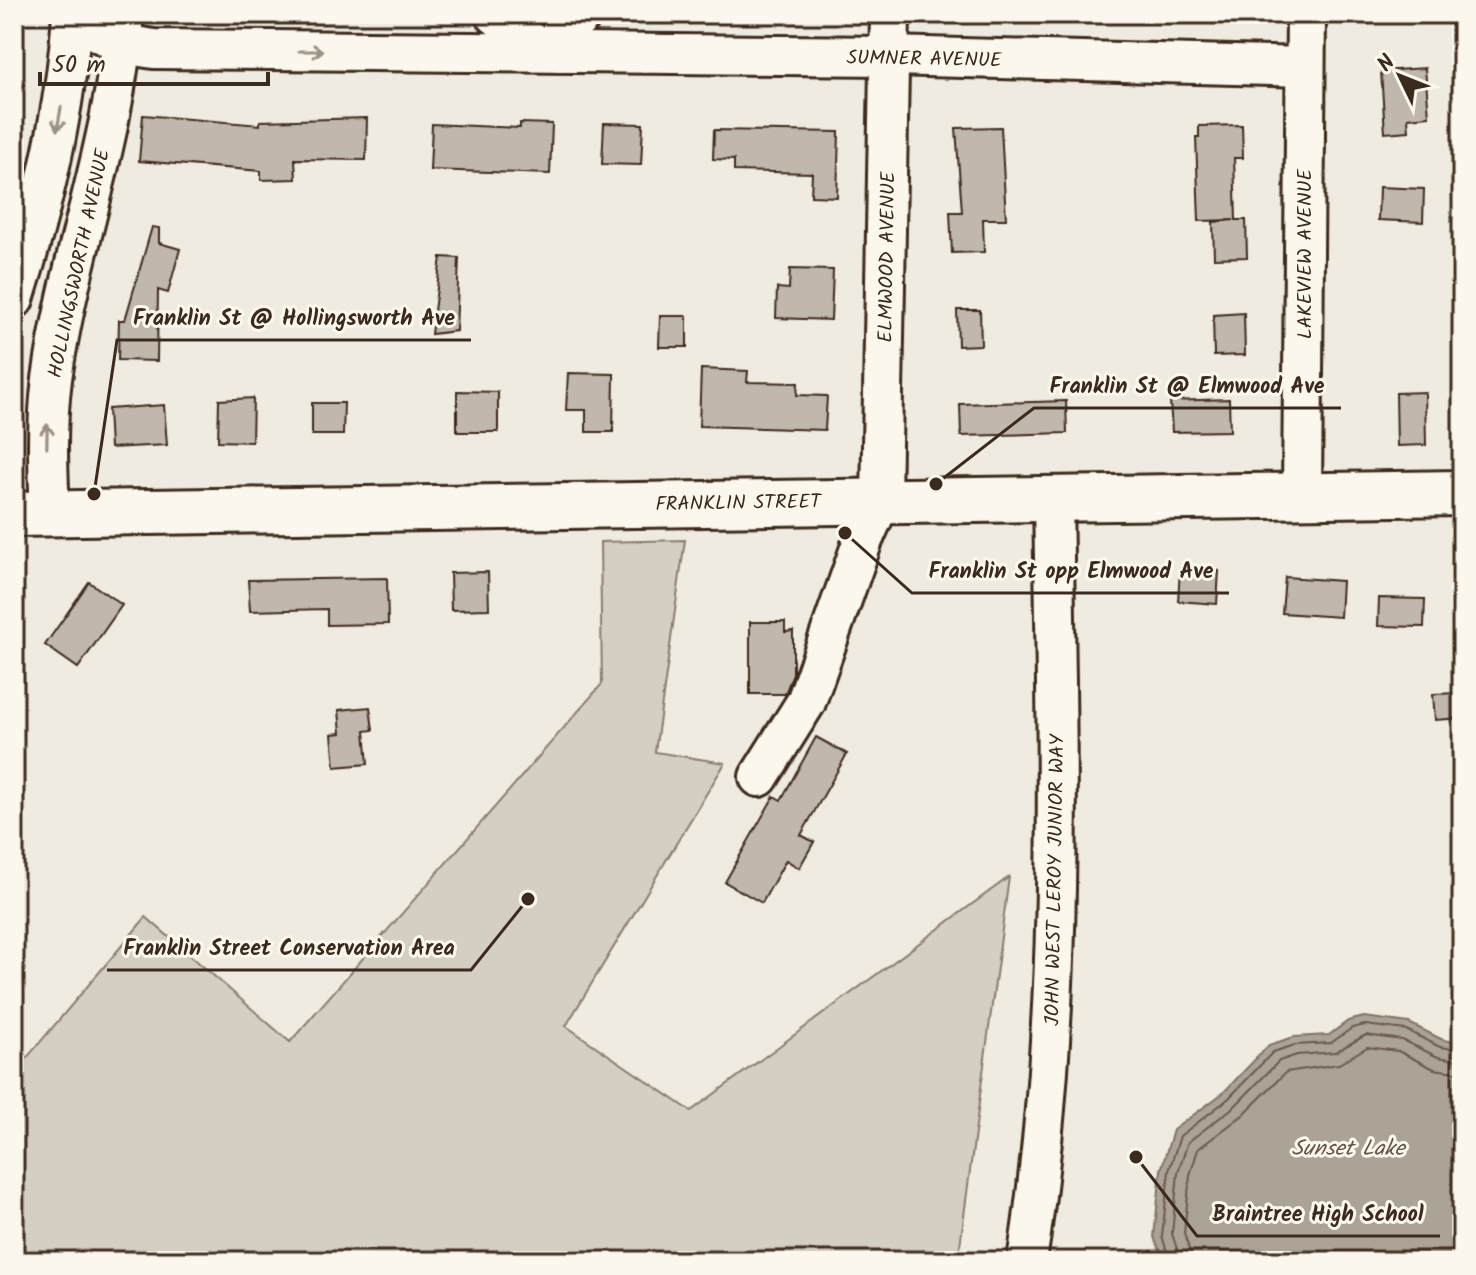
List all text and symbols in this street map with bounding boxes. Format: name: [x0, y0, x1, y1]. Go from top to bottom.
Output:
scale bar: [40, 36, 268, 86]
north arrow: [1360, 36, 1440, 116]
one-way arrow: [297, 43, 324, 59]
street label: SUMNER AVENUE: [846, 43, 1003, 77]
text: 50 m: [52, 46, 106, 85]
text: N: [1370, 47, 1405, 81]
one-way arrow: [50, 106, 65, 131]
street label: HOLLINGSWORTH AVENUE: [40, 145, 120, 381]
street label: LAKEVIEW AVENUE: [1290, 167, 1322, 339]
street label: ELMWOOD AVENUE: [871, 170, 906, 343]
callout: Franklin St @ Hollingsworth Ave: [117, 294, 471, 340]
text: Franklin St @ Hollingsworth Ave: [133, 302, 455, 337]
callout: Franklin St @ Elmwood Ave: [1034, 362, 1341, 408]
text: Franklin St @ Elmwood Ave: [1050, 370, 1325, 405]
one-way arrow: [40, 423, 55, 450]
street label: FRANKLIN STREET: [655, 487, 823, 521]
callout: Franklin St opp Elmwood Ave: [912, 547, 1229, 593]
text: Franklin St opp Elmwood Ave: [929, 555, 1214, 590]
street label: JOHN WEST LEROY JUNIOR WAY: [1037, 732, 1075, 1026]
callout: Franklin Street Conservation Area: [107, 924, 471, 970]
text: Franklin Street Conservation Area: [123, 932, 455, 967]
water label: Sunset Lake: [1291, 1132, 1407, 1167]
callout: Braintree High School: [1197, 1190, 1440, 1236]
text: Braintree High School: [1212, 1198, 1424, 1233]

